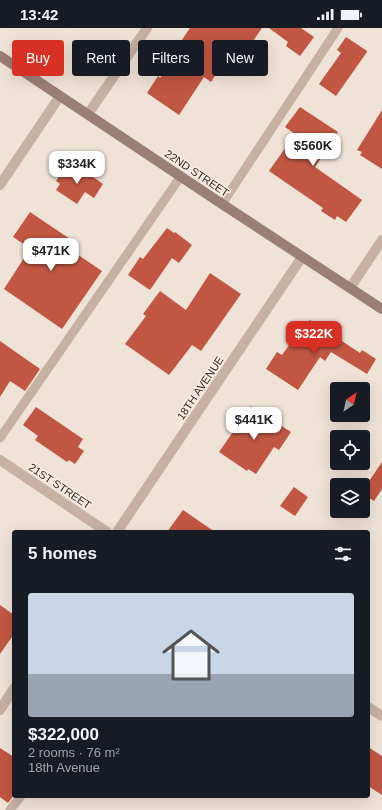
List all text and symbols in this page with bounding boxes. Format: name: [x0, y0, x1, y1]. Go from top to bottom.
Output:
text: 13:42: [20, 6, 58, 23]
chip: Buy: [12, 40, 64, 76]
chip: Rent: [72, 40, 130, 76]
chip: Filters: [138, 40, 204, 76]
chip: New: [212, 40, 268, 76]
pin: $560K: [285, 133, 341, 167]
text: $560K: [294, 138, 332, 153]
street label: 22ND STREET: [163, 147, 231, 199]
pin: $334K: [49, 151, 105, 185]
text: $334K: [58, 156, 96, 171]
pin: $471K: [23, 238, 79, 272]
text: $471K: [32, 243, 70, 258]
pin: $322K: [286, 321, 342, 355]
text: $322K: [295, 326, 333, 341]
street label: 18TH AVENUE: [174, 354, 226, 422]
north arrow: [330, 382, 370, 422]
map controls: [330, 382, 370, 518]
pin: $441K: [226, 407, 282, 441]
text: $441K: [235, 412, 273, 427]
button: locate: [330, 430, 370, 470]
street label: 21ST STREET: [27, 461, 94, 511]
button: layers: [330, 478, 370, 518]
icon: filters: [332, 543, 354, 565]
text: 5 homes: [28, 544, 97, 563]
icon: home: [155, 619, 227, 691]
text: $322,000: [28, 725, 99, 744]
text: 2 rooms · 76 m²: [28, 745, 120, 760]
text: 18th Avenue: [28, 760, 100, 775]

